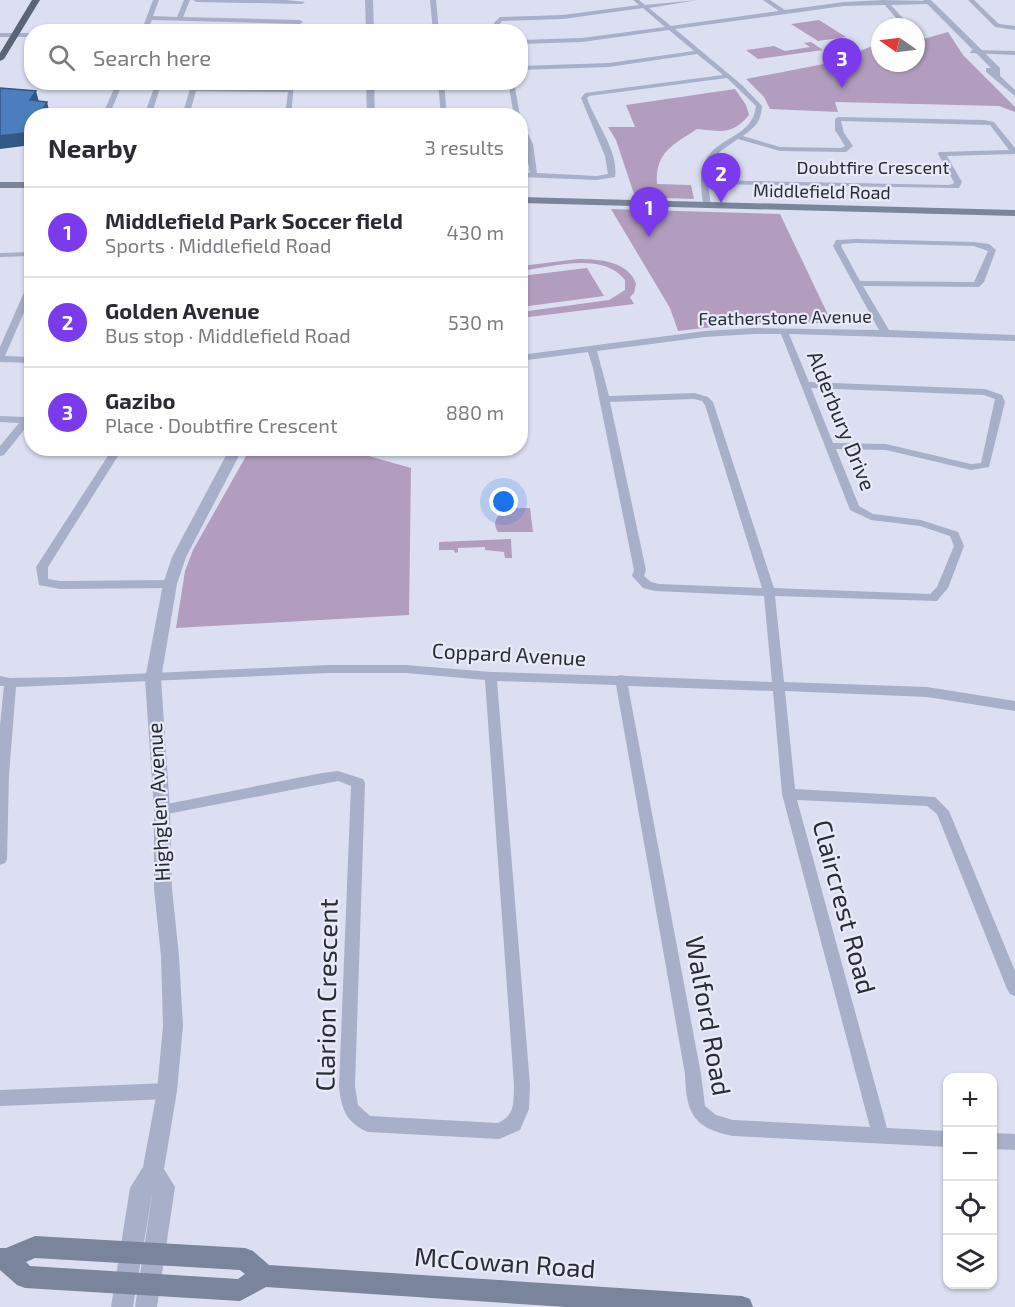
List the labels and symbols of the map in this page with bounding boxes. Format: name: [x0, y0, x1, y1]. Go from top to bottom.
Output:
north arrow: [871, 18, 925, 72]
pin: 3: [822, 38, 862, 88]
pin: 2: [702, 154, 740, 203]
street label: Doubtfire Crescent: [797, 156, 950, 178]
street label: Middlefield Road: [753, 179, 891, 203]
pin: 1: [630, 188, 668, 237]
street label: Featherstone Avenue: [698, 304, 872, 330]
street label: Alderbury Drive: [803, 347, 882, 494]
your location: [489, 487, 518, 516]
street label: Coppard Avenue: [431, 637, 587, 670]
street label: Highglen Avenue: [141, 722, 174, 882]
street label: Claircrest Road: [807, 816, 884, 997]
street label: Clarion Crescent: [308, 898, 343, 1092]
street label: Walford Road: [680, 934, 739, 1098]
street label: McCowan Road: [414, 1240, 597, 1283]

